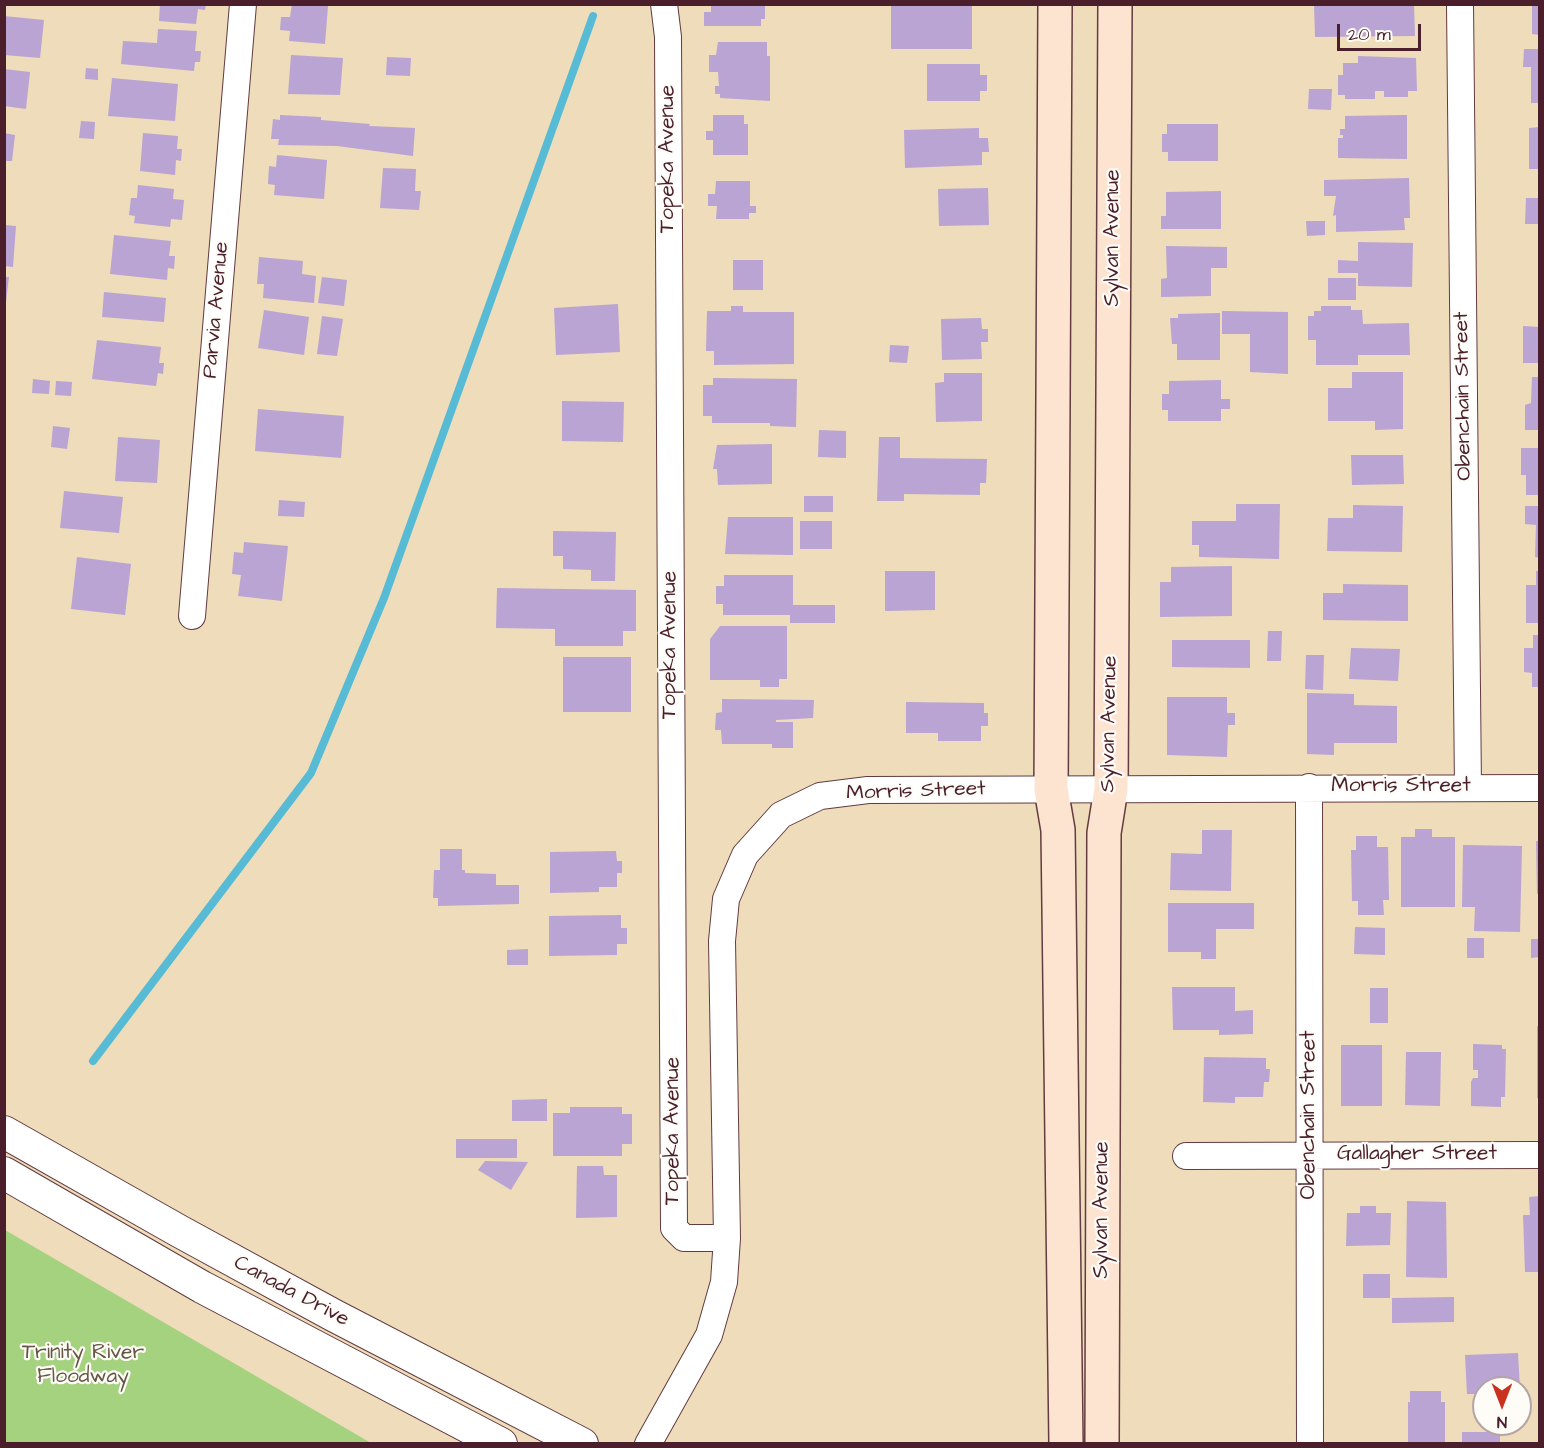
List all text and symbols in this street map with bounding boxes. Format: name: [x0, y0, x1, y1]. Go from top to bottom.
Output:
scale bar: [1340, 12, 1424, 50]
text: 20 m: [1348, 22, 1391, 47]
street label: Topeka Avenue: [656, 85, 682, 233]
street label: Sylvan Avenue: [1101, 169, 1127, 307]
street label: Parvia Avenue: [198, 241, 236, 379]
street label: Obenchain Street: [1450, 311, 1478, 481]
street label: Topeka Avenue: [658, 571, 684, 719]
street label: Sylvan Avenue: [1096, 655, 1124, 793]
street label: Morris Street: [1331, 774, 1471, 800]
street label: Morris Street: [846, 777, 986, 807]
street label: Obenchain Street: [1297, 1031, 1323, 1199]
street label: Topeka Avenue: [661, 1057, 687, 1205]
street label: Sylvan Avenue: [1090, 1141, 1116, 1279]
street label: Gallagher Street: [1337, 1142, 1497, 1168]
street label: Canada Drive: [229, 1251, 353, 1333]
park label: Trinity River Floodway: [22, 1341, 144, 1391]
north arrow: [1472, 1376, 1532, 1436]
text: N: [1497, 1411, 1507, 1433]

